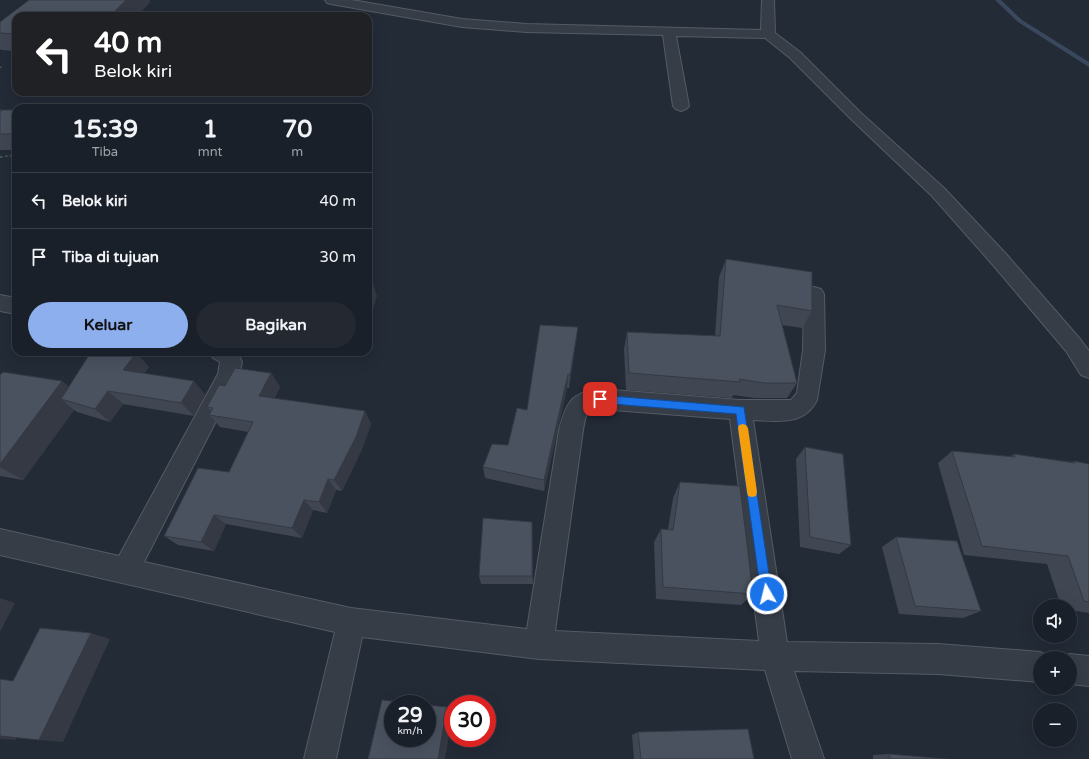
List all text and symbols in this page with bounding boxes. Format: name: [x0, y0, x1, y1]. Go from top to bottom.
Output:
text: 40 m: [94, 26, 162, 60]
icon: left: [28, 28, 80, 80]
text: Belok kiri: [94, 60, 172, 82]
text: 15:39: [72, 115, 138, 144]
text: 1: [203, 115, 218, 144]
text: 70: [282, 115, 312, 144]
text: Tiba: [92, 144, 118, 160]
text: mnt: [198, 144, 223, 160]
text: m: [291, 144, 303, 160]
icon: left: [28, 190, 50, 212]
text: Belok kiri: [62, 192, 127, 210]
text: 40 m: [319, 192, 356, 210]
icon: arrive: [28, 246, 50, 268]
text: Tiba di tujuan: [62, 248, 159, 266]
text: 30 m: [319, 248, 356, 266]
button: Keluar: [28, 302, 188, 348]
button: Bagikan: [196, 302, 356, 348]
pin: [583, 382, 617, 416]
icon: arrive: [589, 388, 611, 410]
position arrow: [746, 573, 788, 615]
map controls: [1033, 599, 1077, 747]
button: sound: [1033, 599, 1077, 643]
button: +: [1033, 651, 1077, 695]
speed limit sign: 30: [444, 695, 496, 747]
button: −: [1033, 703, 1077, 747]
text: 29: [397, 704, 423, 728]
text: km/h: [397, 725, 423, 737]

